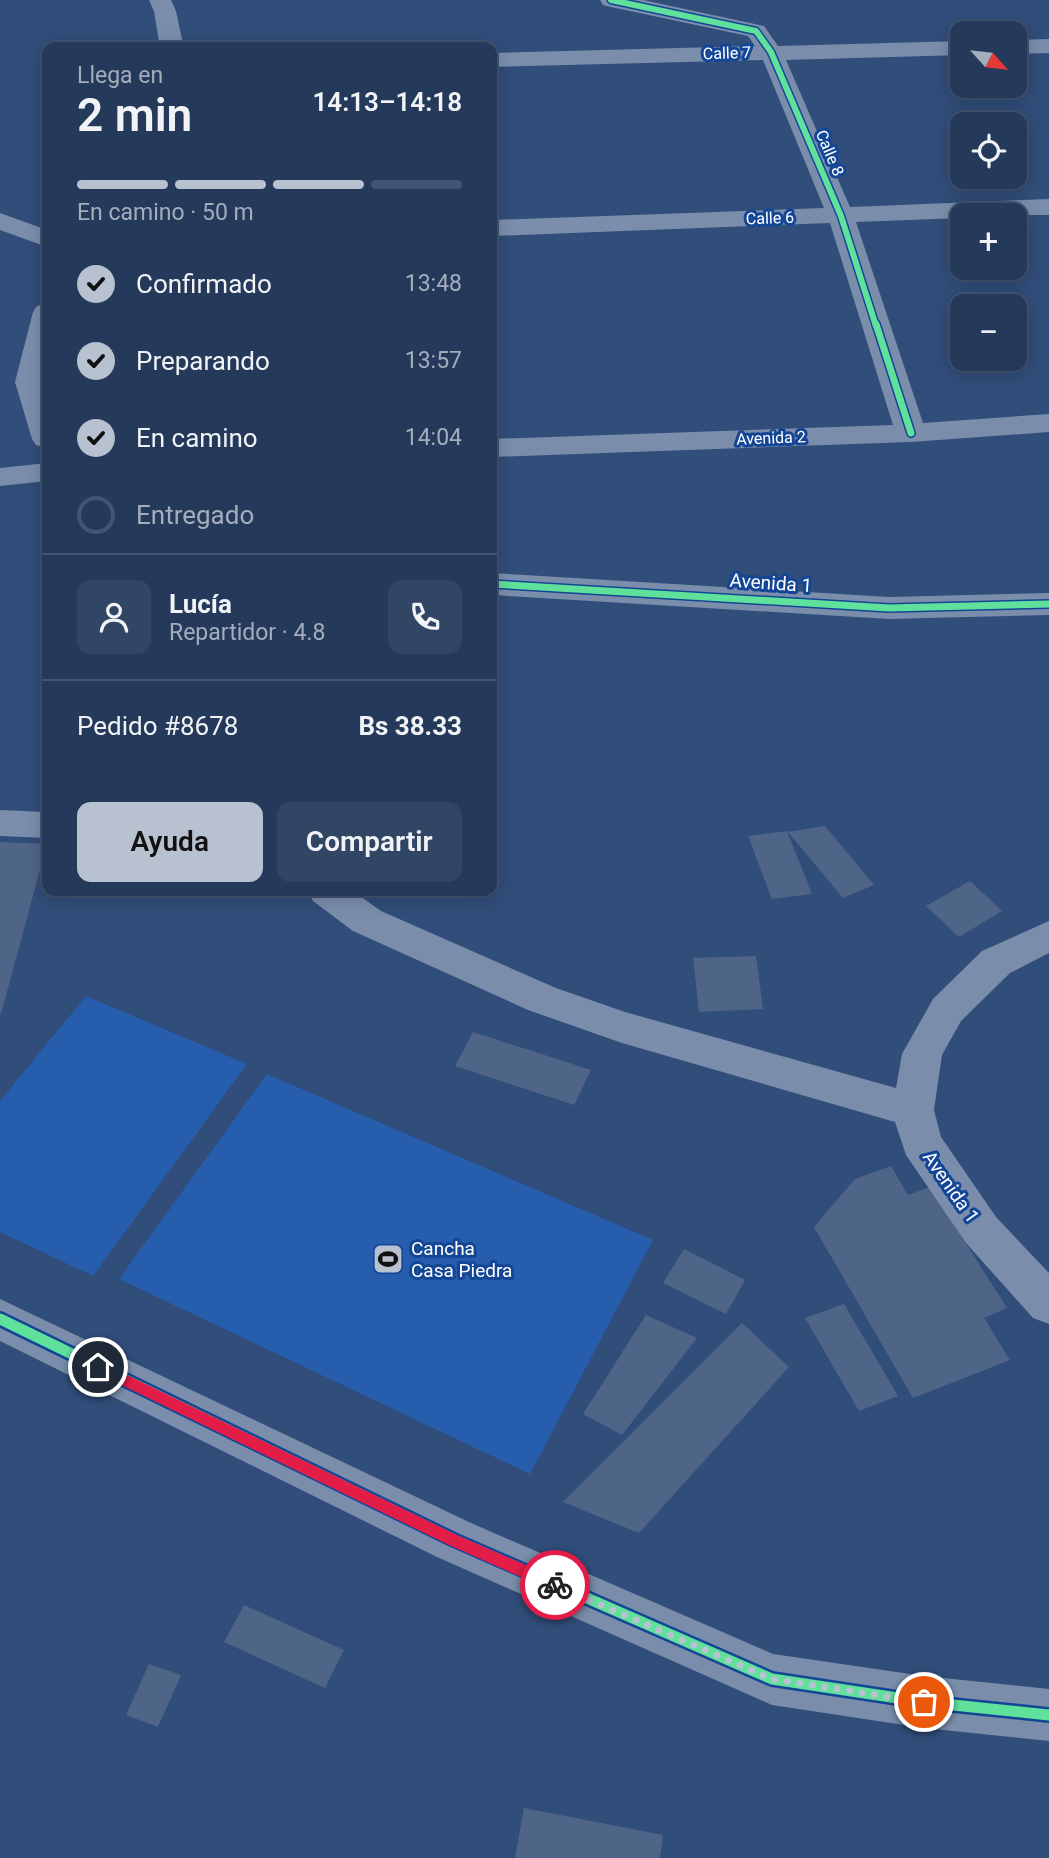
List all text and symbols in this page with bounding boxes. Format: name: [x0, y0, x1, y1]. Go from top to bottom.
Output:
north arrow: [950, 21, 1027, 98]
map controls: [950, 21, 1027, 371]
street label: Calle 7: [703, 43, 751, 63]
text: Llega en: [77, 62, 163, 89]
text: 14:13–14:18: [312, 87, 462, 117]
text: 2 min: [77, 88, 192, 142]
button: locate: [950, 112, 1027, 189]
street label: Calle 8: [812, 127, 848, 179]
text: En camino · 50 m: [77, 199, 254, 226]
button: +: [950, 203, 1027, 280]
street label: Calle 6: [746, 208, 794, 228]
icon: check: [77, 265, 115, 303]
text: Confirmado: [136, 269, 272, 299]
text: 13:48: [405, 270, 462, 297]
button: −: [950, 294, 1027, 371]
icon: check: [77, 342, 115, 380]
text: Preparando: [136, 346, 270, 376]
text: 13:57: [405, 347, 462, 374]
icon: check: [77, 419, 115, 457]
text: En camino: [136, 423, 258, 453]
text: 14:04: [405, 424, 462, 451]
street label: Avenida 2: [736, 427, 806, 449]
text: Entregado: [136, 500, 254, 530]
street label: Avenida 1: [729, 569, 813, 597]
button: person: [77, 580, 151, 654]
button: phone: [388, 580, 462, 654]
text: Lucía: [169, 589, 232, 619]
text: Repartidor · 4.8: [169, 619, 326, 646]
text: Pedido #8678: [77, 711, 238, 741]
text: Bs 38.33: [358, 711, 462, 741]
button: Ayuda: [77, 802, 263, 882]
button: Compartir: [277, 802, 462, 882]
street label: Avenida 1: [918, 1147, 984, 1227]
place label: Cancha Casa Piedra: [411, 1237, 512, 1282]
sports icon: Cancha Casa Piedra: [371, 1242, 405, 1276]
pin: [68, 1337, 128, 1397]
icon: home: [79, 1348, 117, 1386]
courier: [520, 1550, 590, 1620]
icon: bike: [536, 1566, 574, 1604]
pin: [894, 1672, 954, 1732]
icon: bag: [905, 1683, 943, 1721]

